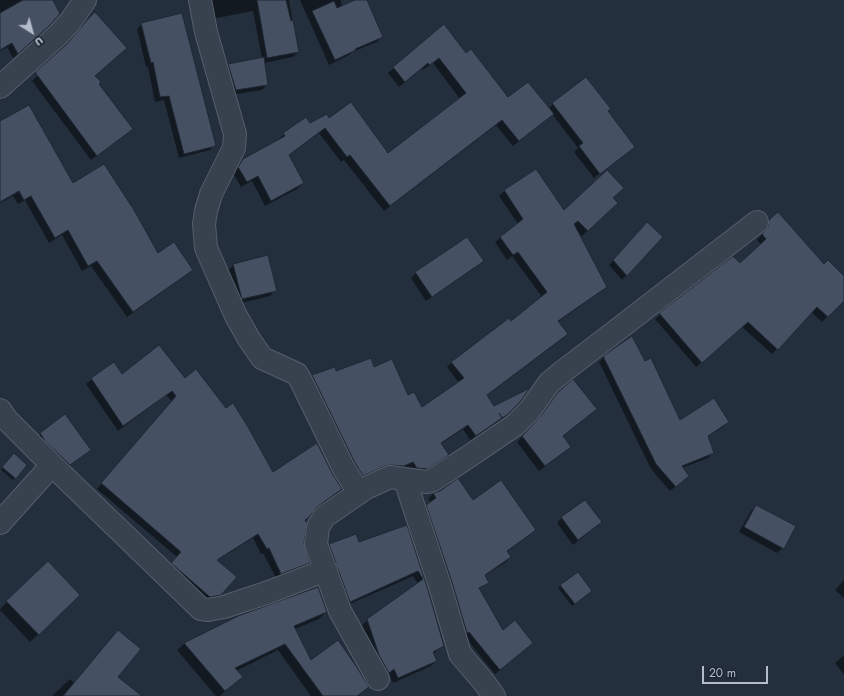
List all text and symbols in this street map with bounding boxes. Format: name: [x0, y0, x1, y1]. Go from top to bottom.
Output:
north arrow: [12, 12, 52, 52]
text: U: [31, 33, 47, 50]
scale bar: [704, 658, 770, 684]
text: 20 m: [709, 664, 736, 682]

